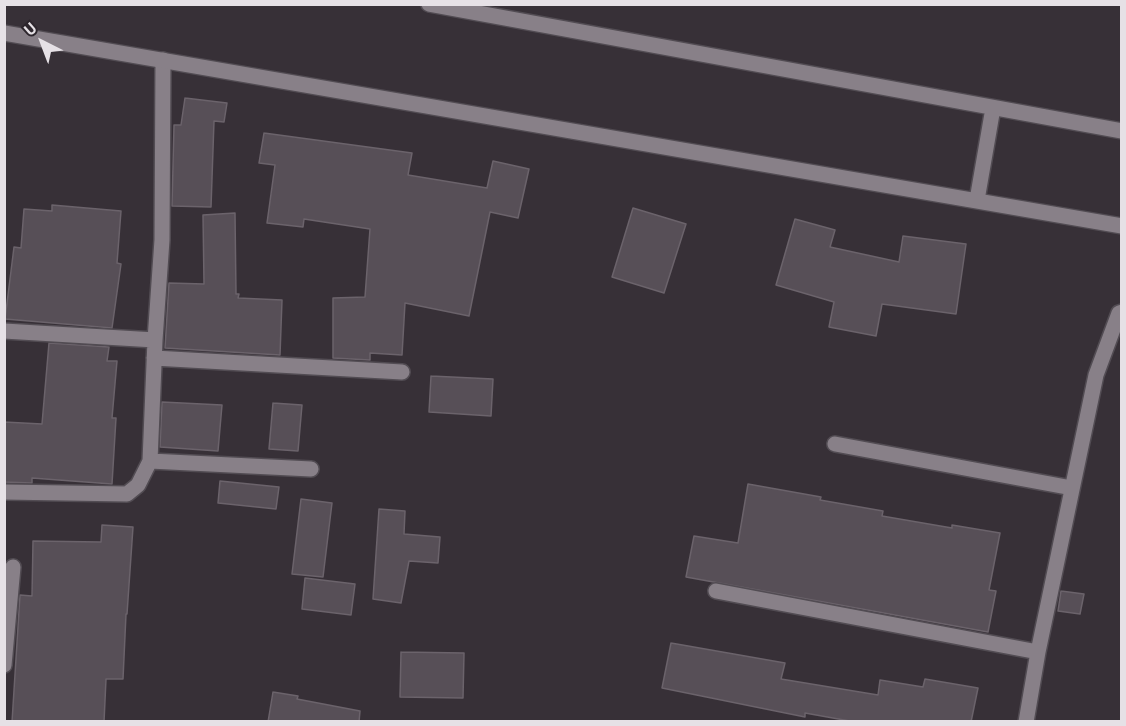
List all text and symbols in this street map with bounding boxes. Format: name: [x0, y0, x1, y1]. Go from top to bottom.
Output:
north arrow: [12, 12, 72, 72]
text: U: [20, 18, 40, 39]

